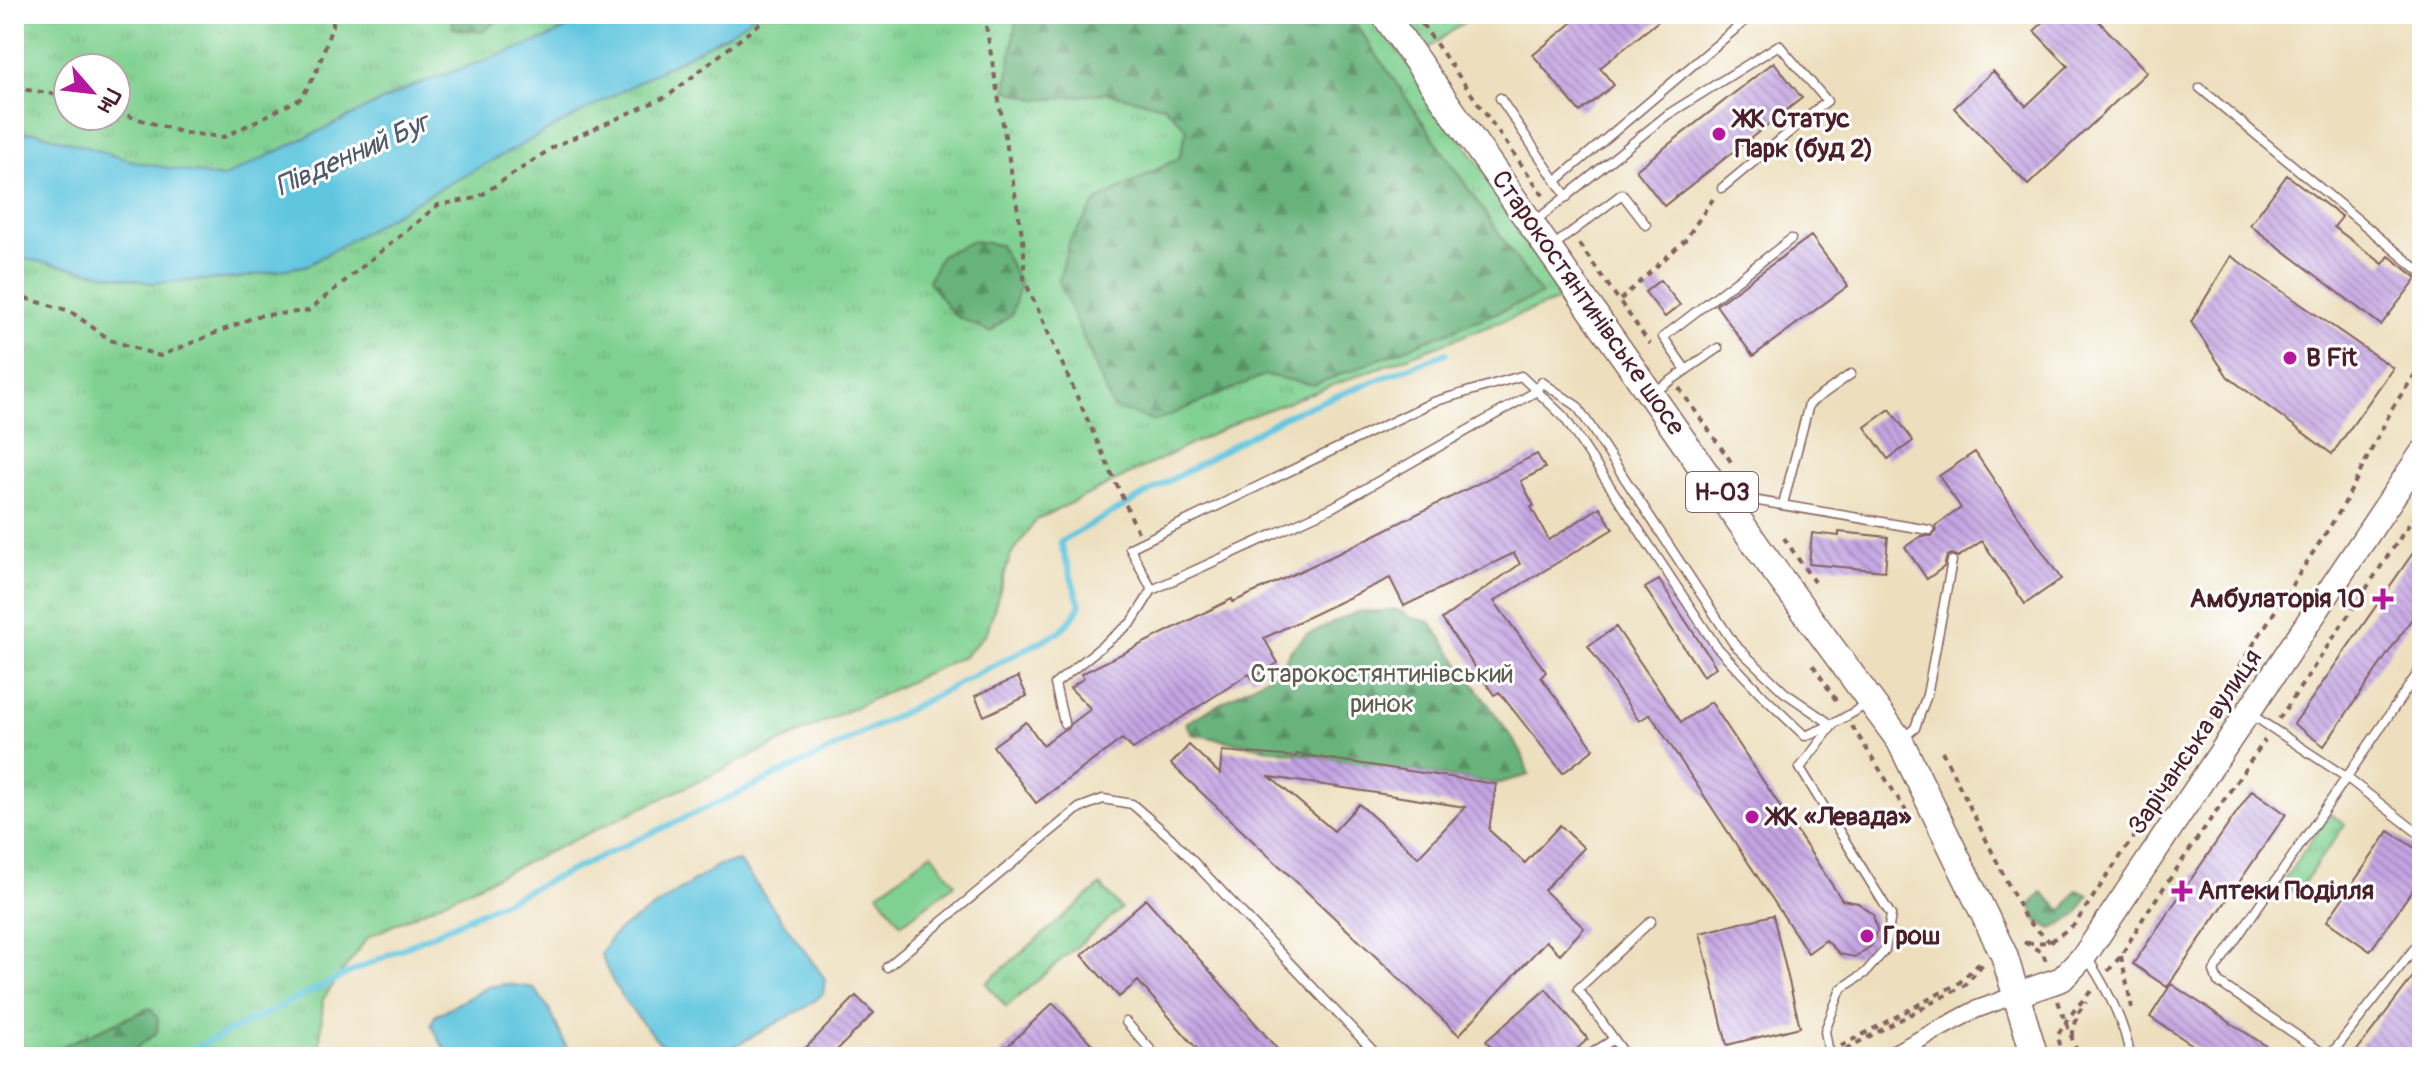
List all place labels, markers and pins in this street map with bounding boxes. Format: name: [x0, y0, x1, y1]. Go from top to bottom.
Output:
place label: ЖК Статус Парк (буд 2): [1731, 103, 1873, 165]
marker: ЖК Статус Парк (буд 2): [1710, 125, 1728, 143]
place label: B Fit: [2306, 342, 2358, 374]
marker: B Fit: [2281, 349, 2299, 367]
place label: Амбулаторія 10: [2190, 583, 2365, 615]
marker: Амбулаторія 10: [2372, 588, 2394, 610]
place label: ЖК «Левада»: [1764, 801, 1912, 833]
marker: ЖК «Левада»: [1743, 808, 1761, 826]
place label: Аптеки Поділля: [2198, 875, 2374, 907]
marker: Аптеки Поділля: [2173, 882, 2191, 900]
place label: Грош: [1883, 920, 1940, 952]
marker: Грош: [1858, 927, 1876, 945]

